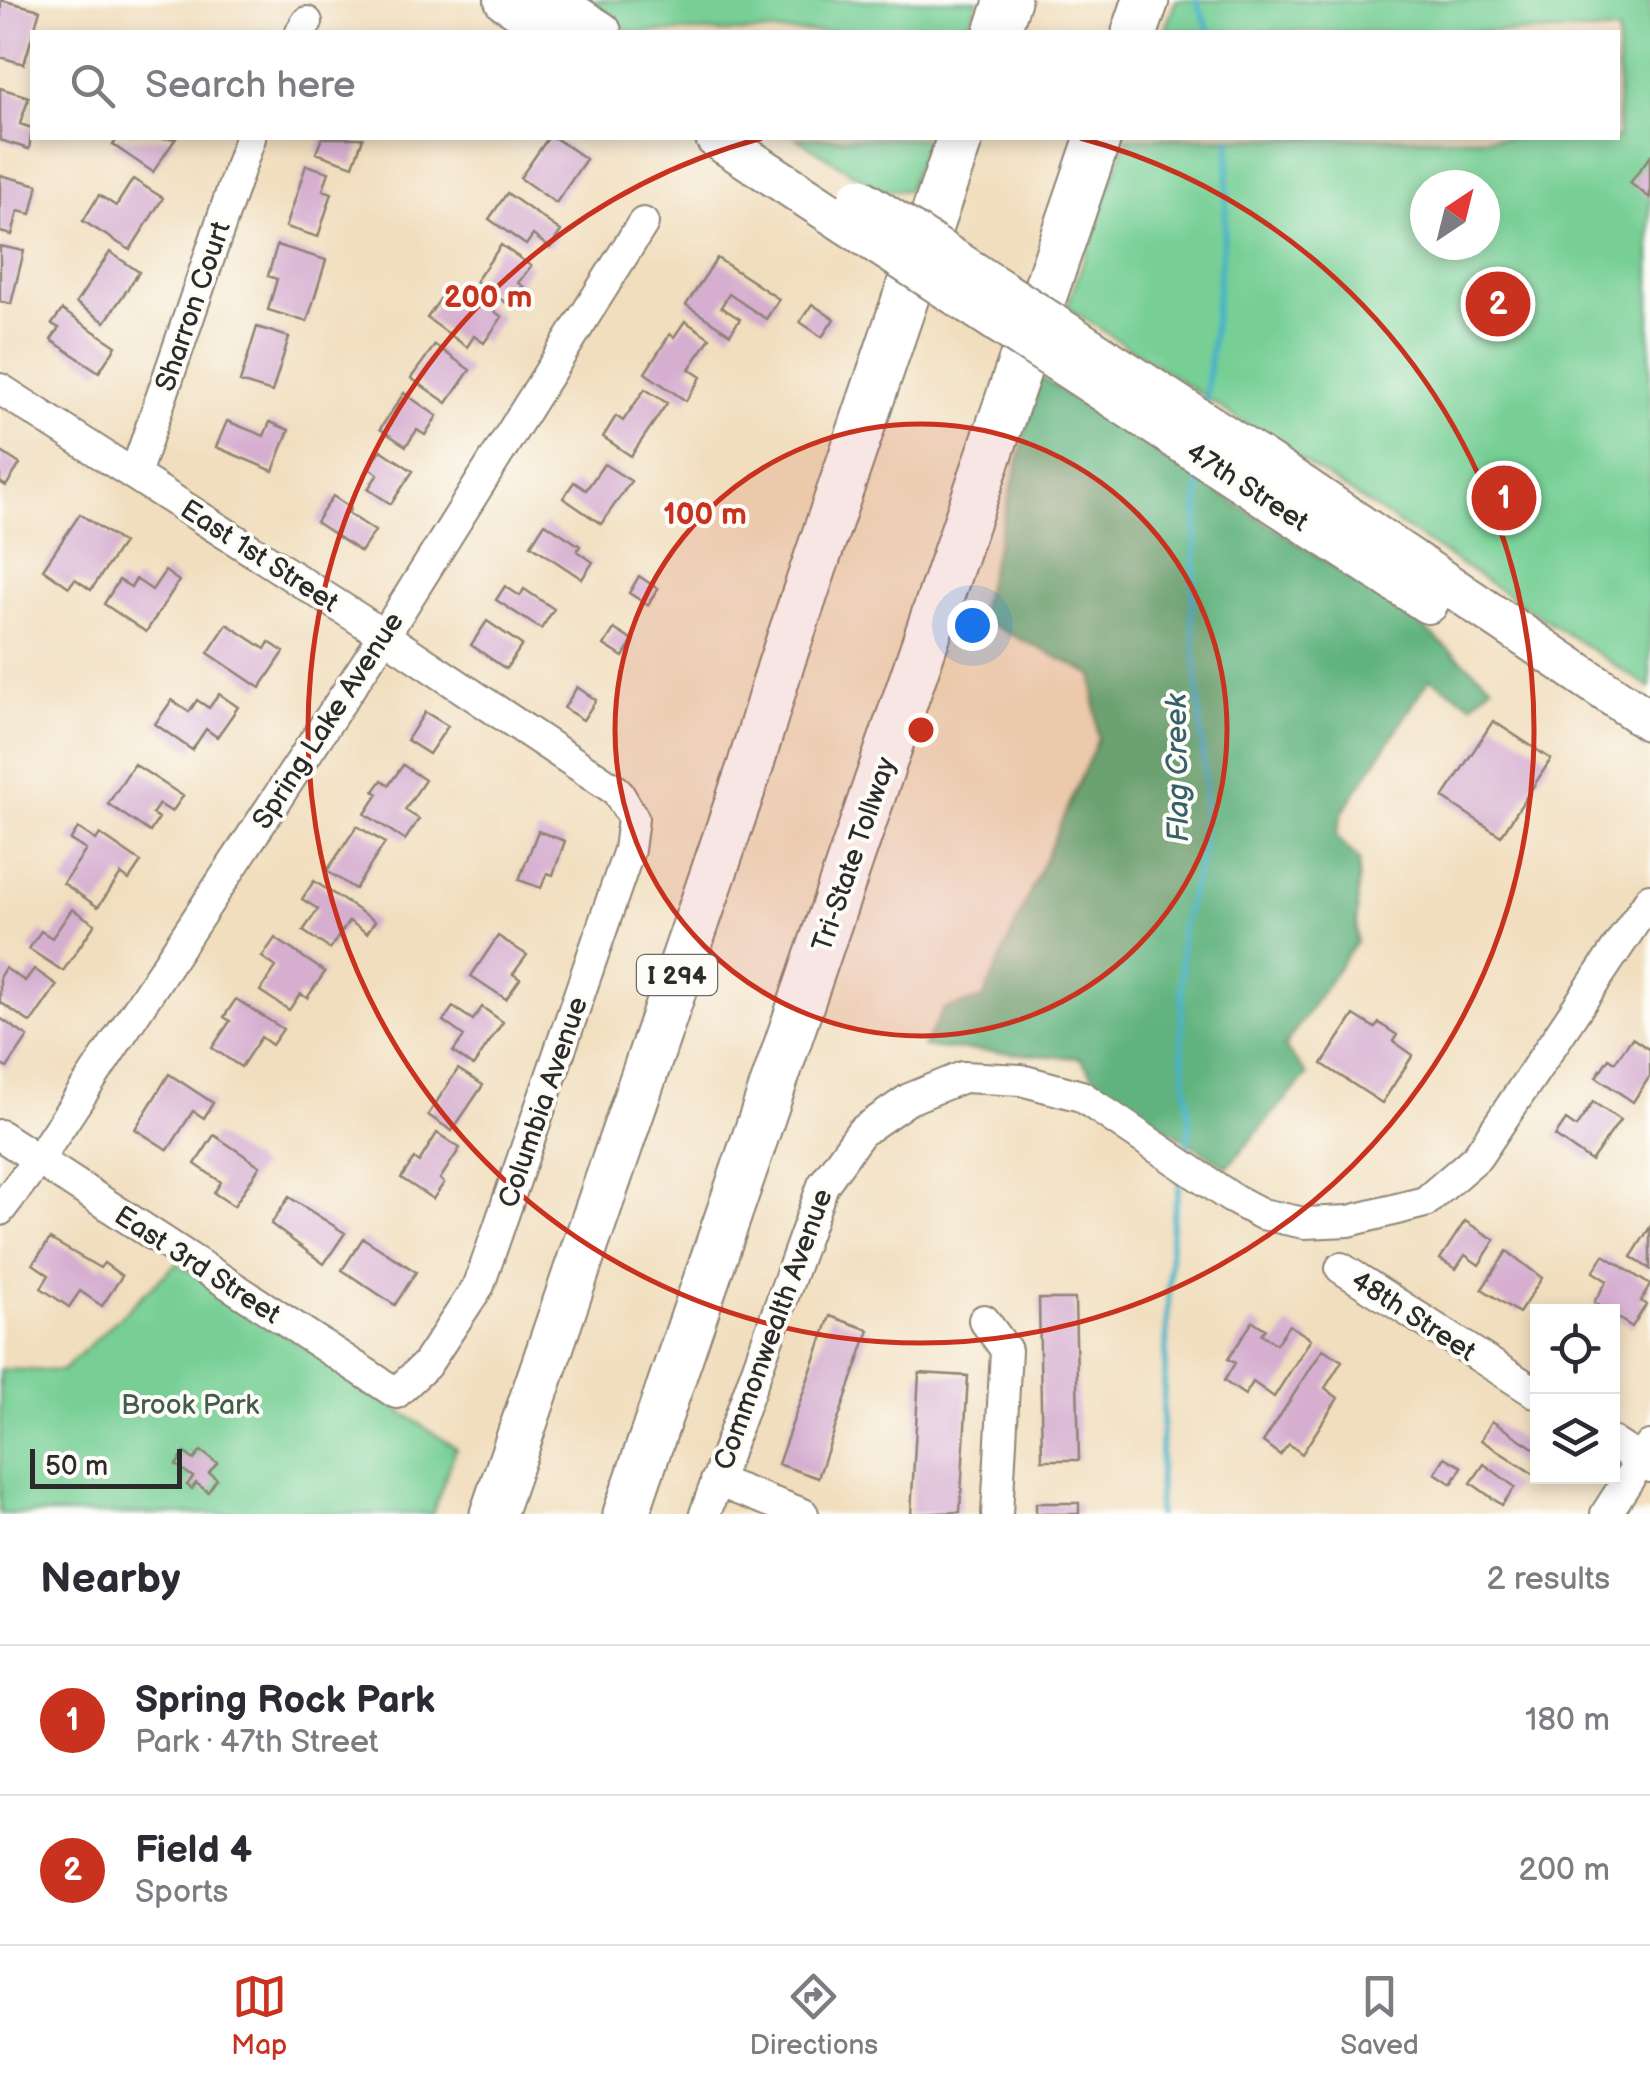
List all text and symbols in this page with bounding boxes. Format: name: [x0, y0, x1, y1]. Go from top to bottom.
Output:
search box: [30, 30, 1620, 140]
icon: search: [65, 58, 120, 113]
text: Search here: [145, 63, 356, 108]
north arrow: [1410, 170, 1500, 260]
street label: Sharron Court: [149, 217, 238, 396]
pin: 2: [1466, 266, 1530, 342]
text: 200 m: [444, 280, 532, 316]
street label: 47th Street: [1180, 436, 1315, 539]
pin: 1: [1472, 460, 1536, 536]
street label: East 1st Street: [174, 493, 345, 620]
text: 100 m: [663, 497, 747, 533]
your location: [947, 600, 998, 651]
street label: Spring Lake Avenue: [246, 606, 411, 835]
water label: Flag Creek: [1159, 692, 1197, 842]
centre of rings: [903, 712, 939, 748]
street label: Tri-State Tollway: [806, 753, 903, 956]
road number: I 294: [637, 955, 717, 995]
street label: Columbia Avenue: [492, 993, 595, 1212]
street label: Commonwealth Avenue: [707, 1185, 840, 1474]
street label: East 3rd Street: [108, 1199, 287, 1331]
street label: 48th Street: [1345, 1264, 1482, 1369]
map controls: [1530, 1304, 1620, 1484]
button: locate: [1530, 1304, 1620, 1394]
park label: Brook Park: [121, 1389, 259, 1422]
button: layers: [1530, 1394, 1620, 1484]
scale bar: [30, 1444, 182, 1488]
text: 50 m: [45, 1450, 108, 1483]
text: Nearby: [40, 1554, 180, 1605]
text: 2 results: [1486, 1560, 1610, 1599]
text: Spring Rock Park: [135, 1678, 435, 1723]
text: 1: [66, 1701, 79, 1740]
text: 180 m: [1525, 1701, 1610, 1740]
text: Park · 47th Street: [135, 1723, 379, 1762]
text: Field 4: [135, 1828, 252, 1873]
text: 2: [63, 1851, 82, 1890]
text: 200 m: [1518, 1851, 1610, 1890]
text: Sports: [135, 1873, 228, 1912]
tab: Map: [231, 1969, 287, 2062]
tab: Directions: [749, 1969, 878, 2062]
tab: Saved: [1340, 1969, 1419, 2062]

